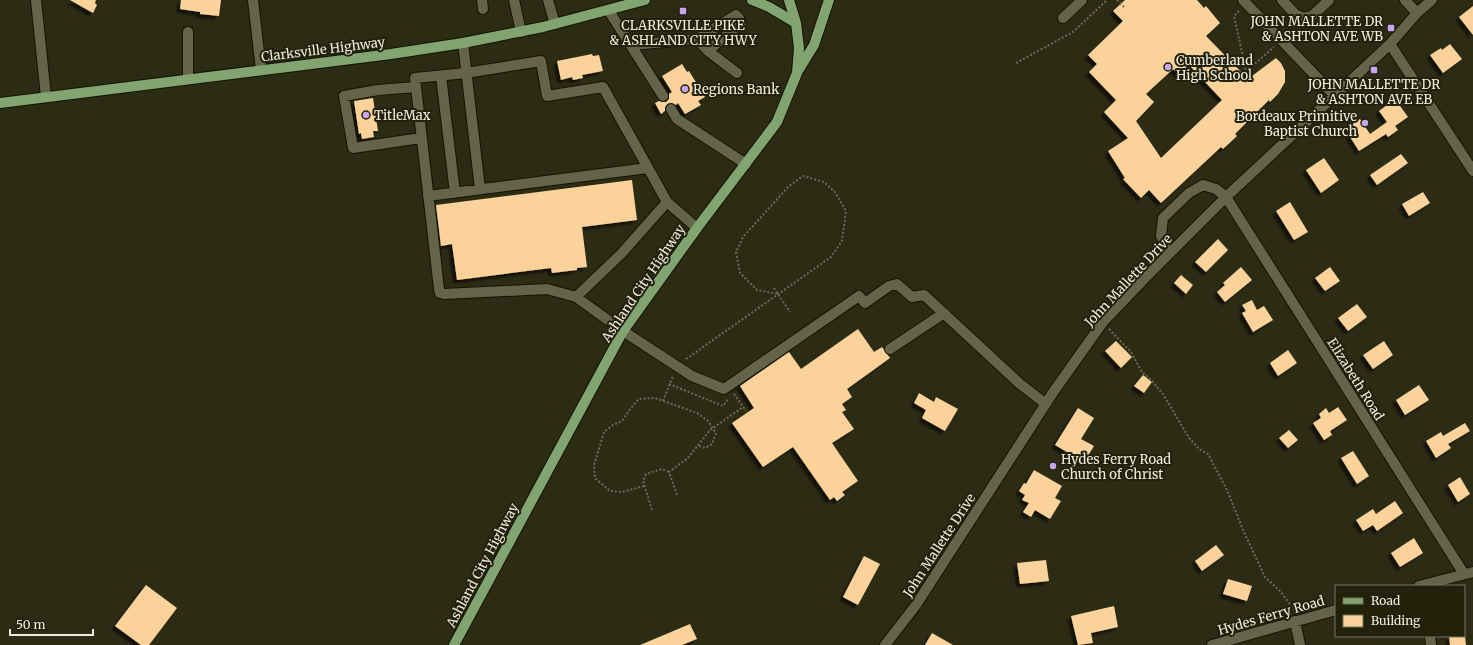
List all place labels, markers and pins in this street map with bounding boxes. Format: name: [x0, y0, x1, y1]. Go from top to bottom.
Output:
marker: CLARKSVILLE PIKE & ASHLAND CITY HWY: [678, 6, 688, 16]
place label: JOHN MALLETTE DR & ASHTON AVE WB: [1250, 13, 1383, 45]
place label: CLARKSVILLE PIKE & ASHLAND CITY HWY: [609, 17, 757, 49]
marker: JOHN MALLETTE DR & ASHTON AVE WB: [1386, 23, 1396, 33]
place label: Cumberland High School: [1176, 52, 1253, 84]
marker: Cumberland High School: [1163, 62, 1173, 72]
marker: JOHN MALLETTE DR & ASHTON AVE EB: [1369, 65, 1379, 75]
place label: JOHN MALLETTE DR & ASHTON AVE EB: [1307, 76, 1440, 108]
place label: Regions Bank: [693, 81, 780, 98]
marker: Regions Bank: [680, 84, 690, 94]
place label: TitleMax: [374, 107, 431, 124]
place label: Bordeaux Primitive Baptist Church: [1236, 108, 1357, 140]
marker: TitleMax: [361, 110, 371, 120]
marker: Bordeaux Primitive Baptist Church: [1360, 118, 1370, 128]
place label: Hydes Ferry Road Church of Christ: [1061, 451, 1171, 483]
marker: Hydes Ferry Road Church of Christ: [1048, 461, 1058, 471]

